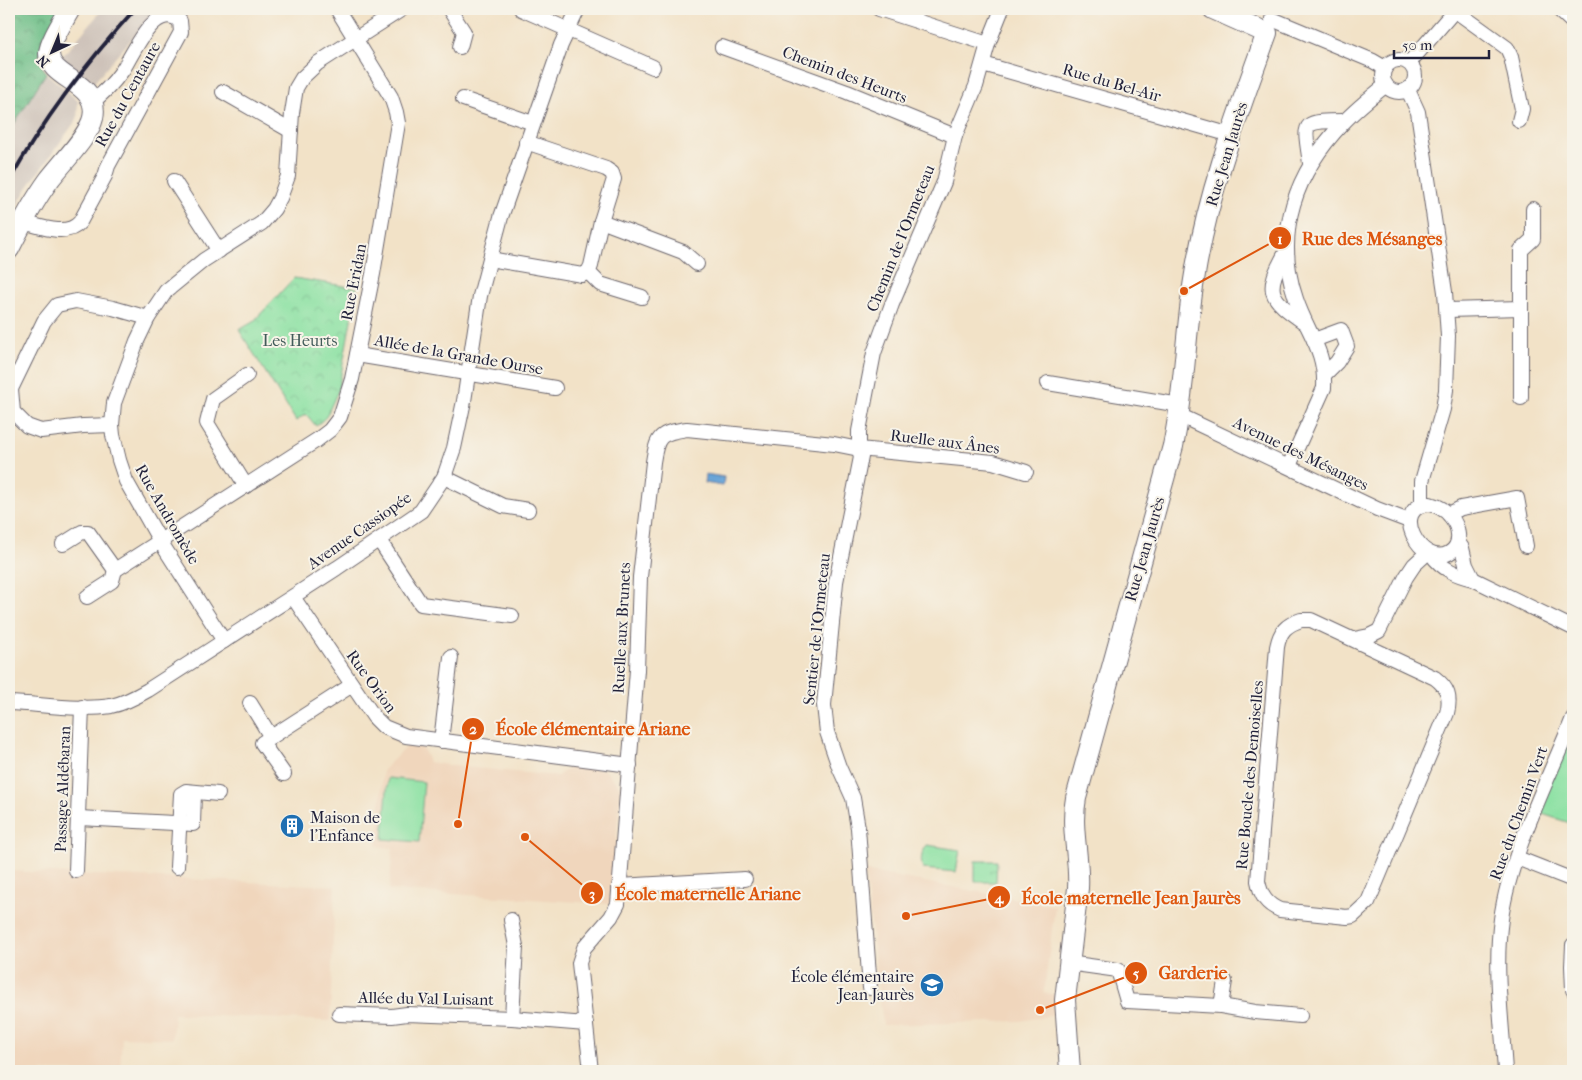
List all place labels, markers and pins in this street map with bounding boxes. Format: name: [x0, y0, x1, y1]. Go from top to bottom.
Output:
callout: Rue des Mésanges: [1267, 222, 1453, 255]
callout: École élémentaire Ariane: [460, 712, 700, 745]
place label: Maison de l'Enfance: [309, 808, 380, 845]
building icon: Maison de l'Enfance: [279, 813, 305, 839]
callout: École maternelle Ariane: [580, 877, 810, 910]
callout: École maternelle Jean Jaurès: [986, 881, 1251, 914]
callout: Garderie: [1124, 957, 1238, 990]
place label: École élémentaire Jean Jaurès: [791, 966, 914, 1004]
school or university icon: École élémentaire Jean Jaurès: [919, 972, 945, 998]

